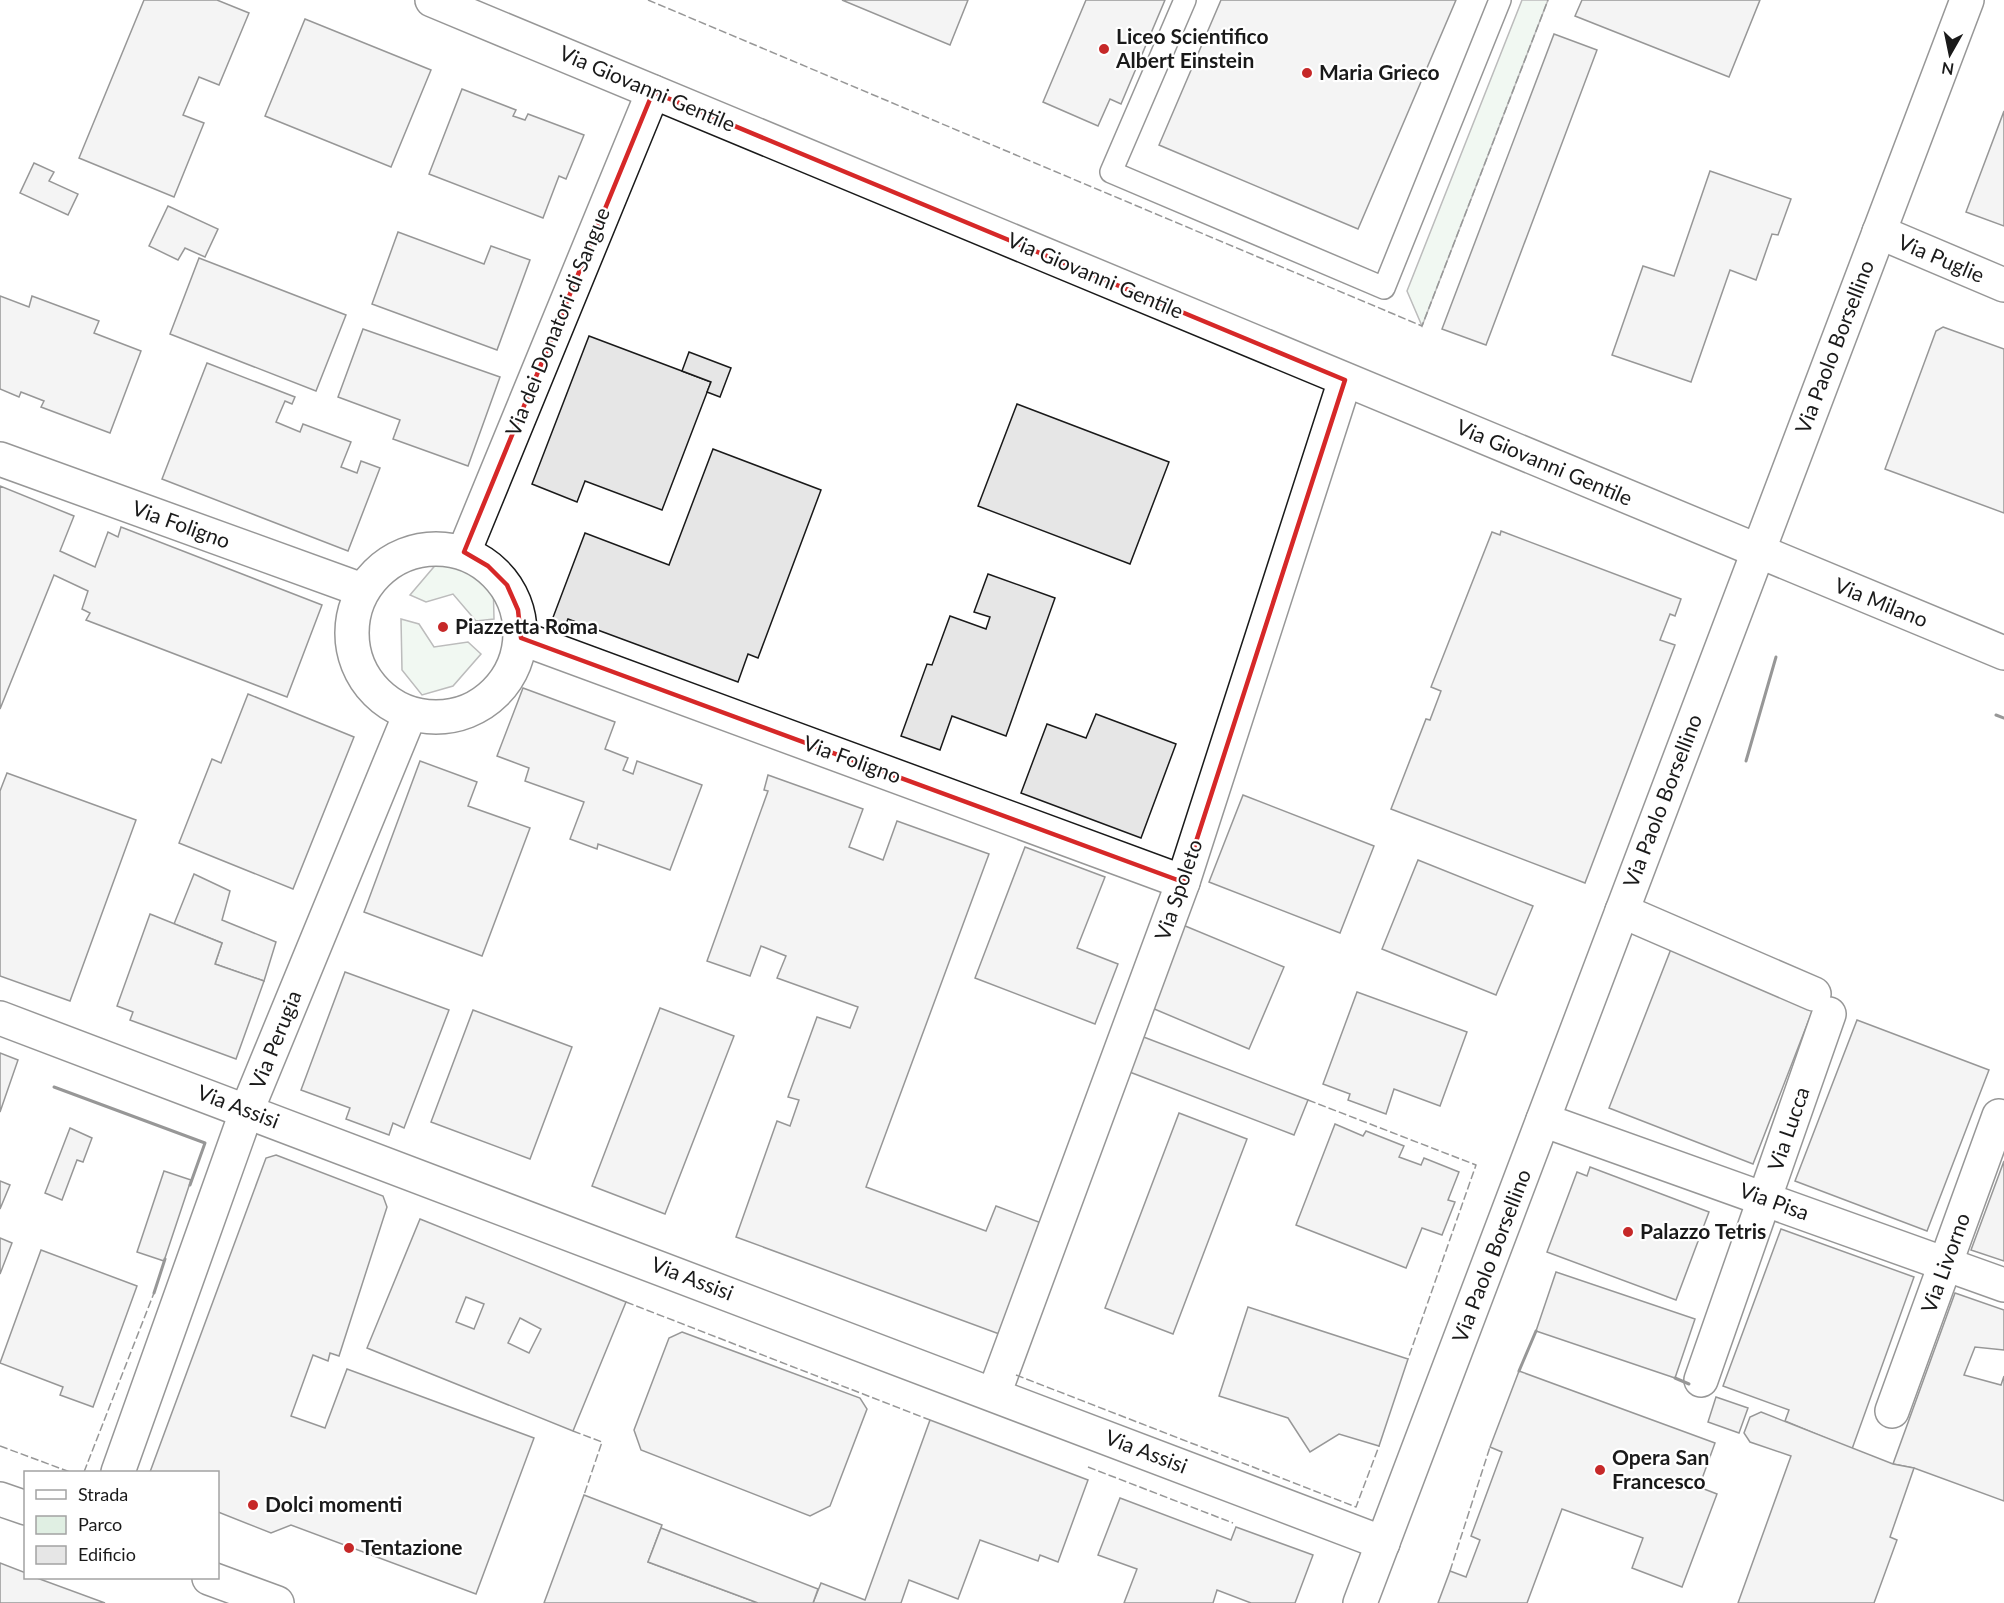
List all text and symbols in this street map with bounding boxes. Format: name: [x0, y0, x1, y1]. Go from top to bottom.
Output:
place label: Liceo Scientifico Albert Einstein: [1115, 23, 1269, 72]
north arrow: [1920, 24, 1980, 84]
street label: Via Giovanni Gentile: [556, 39, 739, 136]
marker: Liceo Scientifico Albert Einstein: [1097, 42, 1111, 56]
place label: Maria Grieco: [1319, 59, 1440, 84]
text: N: [1940, 59, 1955, 80]
marker: Maria Grieco: [1300, 66, 1314, 80]
street label: Via dei Donatori di Sangue: [499, 203, 614, 440]
street label: Via Giovanni Gentile: [1004, 226, 1187, 323]
street label: Via Puglie: [1895, 228, 1988, 287]
street label: Via Paolo Borsellino: [1789, 256, 1878, 437]
street label: Via Giovanni Gentile: [1453, 413, 1636, 510]
street label: Via Foligno: [129, 494, 234, 553]
street label: Via Milano: [1831, 572, 1932, 632]
place label: Piazzetta Roma: [455, 613, 598, 638]
marker: Piazzetta Roma: [436, 620, 450, 634]
street label: Via Paolo Borsellino: [1617, 710, 1706, 891]
street label: Via Foligno: [800, 729, 905, 788]
street label: Via Spoleto: [1149, 836, 1207, 943]
street label: Via Perugia: [244, 987, 306, 1092]
street label: Via Assisi: [194, 1079, 283, 1133]
street label: Via Lucca: [1762, 1083, 1814, 1174]
street label: Via Paolo Borsellino: [1446, 1165, 1535, 1346]
street label: Via Pisa: [1736, 1176, 1813, 1225]
street label: Via Livorno: [1915, 1209, 1974, 1316]
place label: Palazzo Tetris: [1640, 1218, 1766, 1243]
marker: Palazzo Tetris: [1621, 1225, 1635, 1239]
street label: Via Assisi: [648, 1251, 737, 1305]
street label: Via Assisi: [1102, 1424, 1191, 1478]
place label: Opera San Francesco: [1612, 1444, 1709, 1493]
marker: Opera San Francesco: [1593, 1463, 1607, 1477]
legend: [24, 1471, 219, 1579]
text: Strada: [78, 1483, 128, 1505]
place label: Dolci momenti: [265, 1491, 402, 1516]
marker: Dolci momenti: [246, 1498, 260, 1512]
text: Parco: [78, 1513, 122, 1535]
place label: Tentazione: [361, 1534, 463, 1559]
marker: Tentazione: [342, 1541, 356, 1555]
text: Edificio: [78, 1543, 136, 1565]

